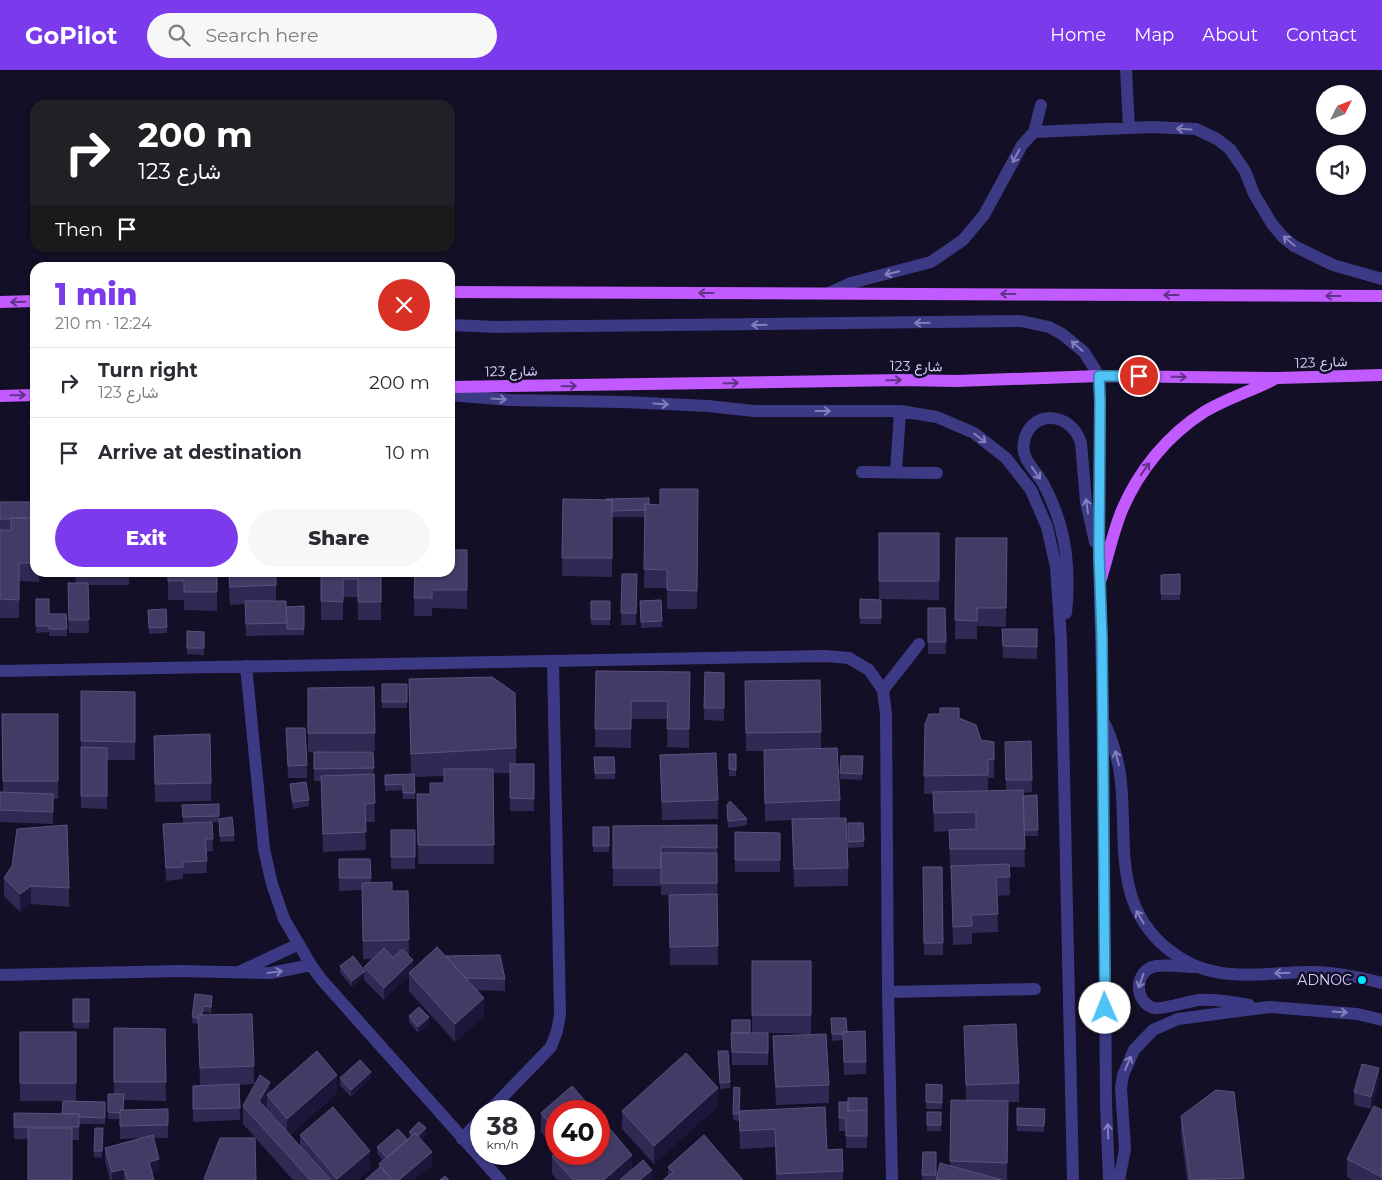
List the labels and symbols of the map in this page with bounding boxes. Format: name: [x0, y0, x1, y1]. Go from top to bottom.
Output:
north arrow: [1316, 85, 1366, 135]
one-way arrow: [1176, 124, 1192, 133]
one-way arrow: [1011, 148, 1021, 163]
one-way arrow: [1283, 236, 1296, 247]
one-way arrow: [884, 269, 900, 278]
one-way arrow: [698, 288, 714, 298]
one-way arrow: [1001, 289, 1017, 299]
one-way arrow: [1163, 290, 1180, 300]
one-way arrow: [1326, 291, 1342, 300]
one-way arrow: [10, 297, 26, 307]
one-way arrow: [914, 318, 930, 328]
one-way arrow: [751, 320, 768, 330]
one-way arrow: [1071, 340, 1084, 352]
street label: شارع 123: [1294, 352, 1348, 374]
pin: [1118, 355, 1160, 397]
street label: شارع 123: [889, 357, 943, 377]
street label: شارع 123: [484, 362, 538, 382]
one-way arrow: [1170, 372, 1186, 382]
one-way arrow: [885, 375, 901, 385]
one-way arrow: [722, 378, 739, 388]
one-way arrow: [560, 381, 576, 390]
one-way arrow: [9, 391, 25, 400]
one-way arrow: [490, 395, 506, 404]
one-way arrow: [653, 400, 669, 409]
one-way arrow: [814, 406, 831, 416]
one-way arrow: [973, 433, 987, 443]
one-way arrow: [1140, 463, 1150, 477]
one-way arrow: [1031, 466, 1041, 480]
one-way arrow: [1082, 499, 1092, 515]
one-way arrow: [1112, 750, 1121, 766]
one-way arrow: [1135, 910, 1145, 925]
one-way arrow: [267, 967, 283, 977]
one-way arrow: [1274, 968, 1290, 978]
place label: ADNOC: [1297, 971, 1352, 989]
one-way arrow: [1136, 973, 1146, 989]
marker: ADNOC: [1356, 974, 1368, 986]
position arrow: [1078, 981, 1130, 1033]
one-way arrow: [1332, 1008, 1348, 1017]
one-way arrow: [1124, 1056, 1133, 1071]
speed limit sign: 40: [545, 1100, 610, 1165]
one-way arrow: [1103, 1124, 1112, 1140]

